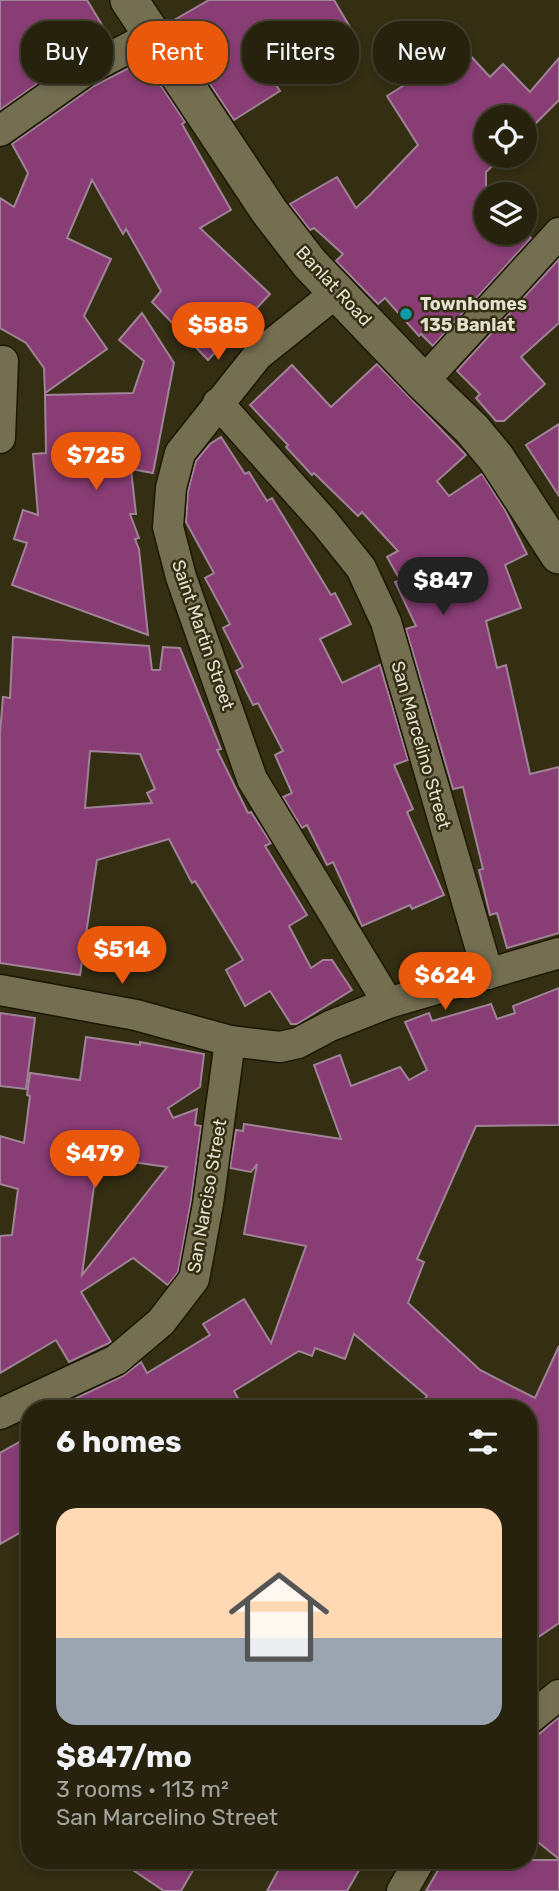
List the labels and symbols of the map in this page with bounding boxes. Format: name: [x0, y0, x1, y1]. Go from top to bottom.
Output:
street label: Banlat Road: [291, 241, 377, 331]
place label: Townhomes 135 Banlat: [420, 293, 527, 336]
pin: $585: [177, 302, 259, 362]
marker: Townhomes 135 Banlat: [398, 306, 414, 322]
pin: $725: [55, 433, 137, 492]
street label: Saint Martin Street: [167, 557, 239, 713]
pin: $847: [402, 558, 484, 617]
street label: San Marcelino Street: [386, 658, 456, 832]
pin: $514: [81, 926, 163, 986]
pin: $624: [404, 953, 486, 1012]
street label: San Narciso Street: [183, 1117, 231, 1275]
pin: $479: [54, 1130, 136, 1190]

